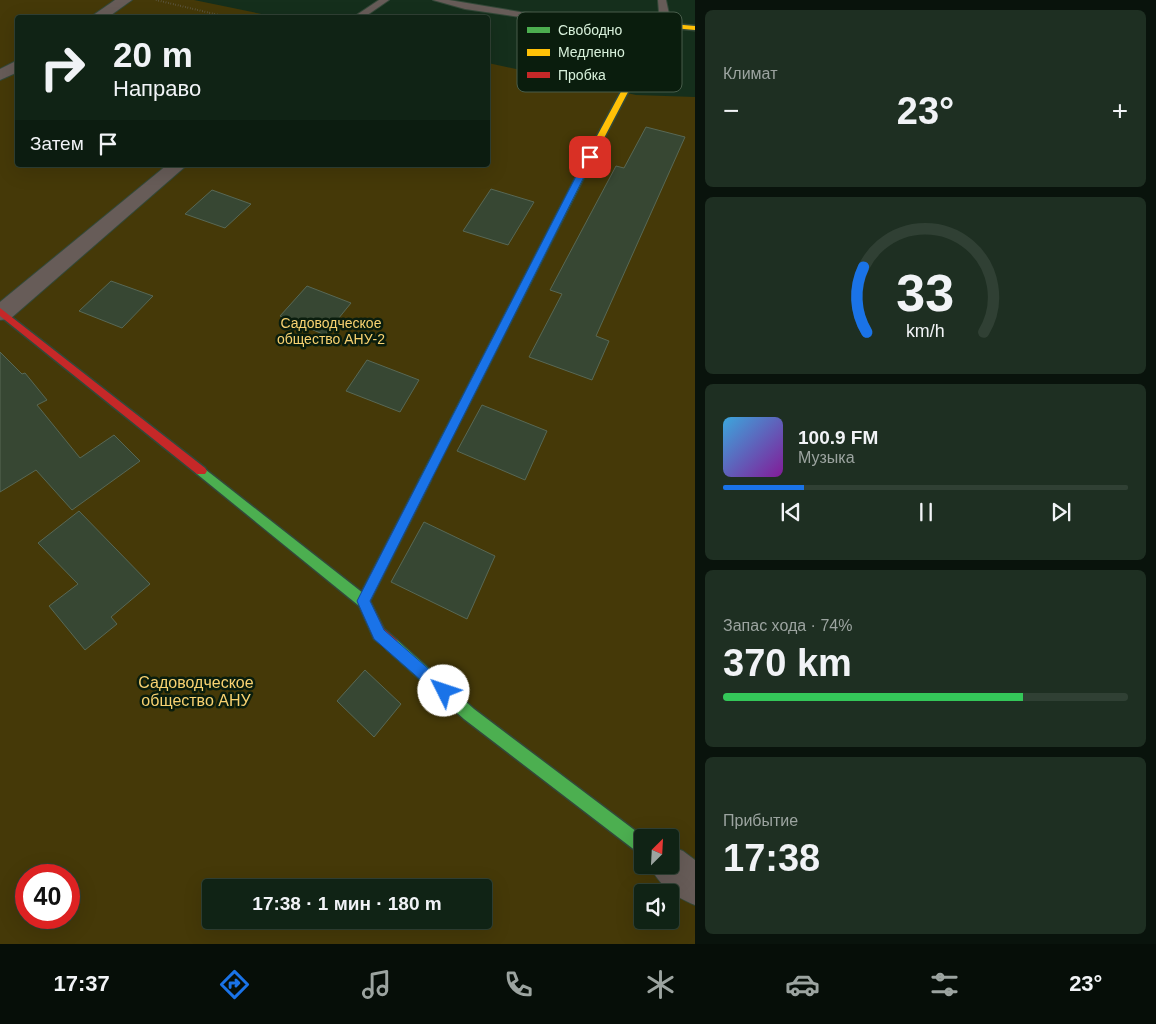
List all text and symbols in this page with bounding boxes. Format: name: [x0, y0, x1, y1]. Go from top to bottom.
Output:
legend: [517, 12, 682, 92]
text: Свободно: [558, 22, 623, 38]
icon: right: [30, 35, 95, 100]
text: 20 m: [113, 35, 193, 74]
text: Медленно: [558, 44, 625, 60]
text: Климат: [723, 65, 777, 82]
text: Пробка: [558, 67, 606, 83]
text: Направо: [113, 76, 201, 101]
text: 23°: [897, 90, 954, 132]
text: −: [723, 95, 739, 126]
text: +: [1112, 95, 1128, 126]
icon: arrive: [94, 130, 122, 158]
text: Затем: [30, 133, 84, 154]
pin: [569, 136, 611, 178]
icon: arrive: [576, 143, 604, 171]
text: 33: [897, 264, 954, 322]
park label: Садоводческое общество АНУ-2: [277, 315, 385, 347]
text: km/h: [906, 321, 945, 341]
text: 100.9 FM: [798, 427, 878, 448]
text: Музыка: [798, 449, 855, 466]
icon: previous: [777, 498, 805, 526]
icon: pause: [912, 498, 940, 526]
icon: next: [1047, 498, 1075, 526]
text: Запас хода · 74%: [723, 617, 852, 634]
text: 370 km: [723, 642, 852, 684]
position arrow: [417, 664, 469, 716]
park label: Садоводческое общество АНУ: [138, 674, 254, 709]
text: Прибытие: [723, 812, 798, 829]
north arrow: [634, 829, 679, 874]
map controls: [634, 829, 679, 929]
text: 17:38: [723, 837, 820, 879]
speed limit sign: 40: [15, 864, 80, 929]
button: sound: [634, 884, 679, 929]
text: 17:38 · 1 мин · 180 m: [252, 893, 442, 914]
icon: directions: [217, 967, 252, 1002]
icon: music: [359, 967, 394, 1002]
icon: phone: [501, 967, 536, 1002]
icon: climate: [643, 967, 678, 1002]
icon: car: [785, 967, 820, 1002]
icon: filters: [927, 967, 962, 1002]
text: 17:37: [54, 971, 110, 996]
text: 23°: [1069, 971, 1102, 996]

